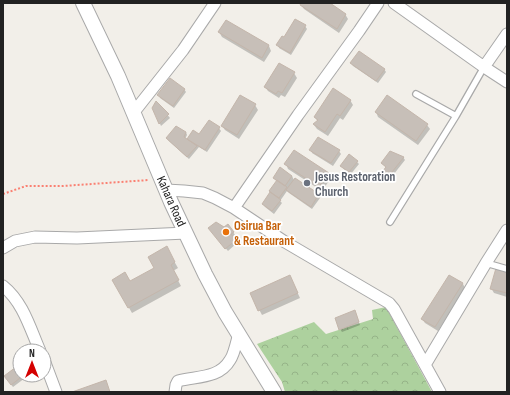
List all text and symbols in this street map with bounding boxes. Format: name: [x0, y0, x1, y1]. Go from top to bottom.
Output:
place label: Jesus Restoration Church: [314, 169, 396, 200]
street label: Kahara Road: [153, 174, 189, 229]
marker: Jesus Restoration Church: [302, 178, 312, 188]
place label: Osirua Bar & Restaurant: [234, 218, 295, 249]
marker: Osirua Bar & Restaurant: [221, 227, 231, 237]
north arrow: [12, 343, 52, 383]
text: N: [29, 347, 35, 360]

